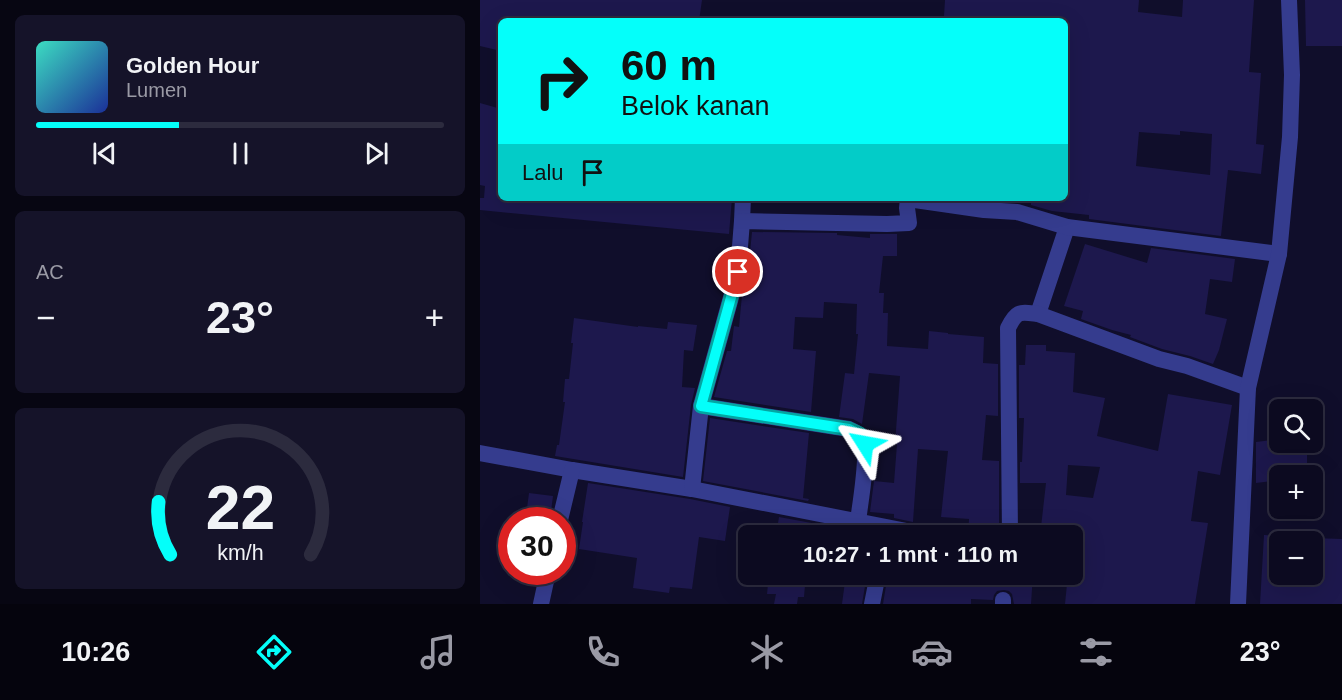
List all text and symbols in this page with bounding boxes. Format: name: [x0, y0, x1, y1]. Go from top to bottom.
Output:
icon: right: [522, 42, 600, 120]
text: 60 m: [621, 42, 717, 89]
text: Golden Hour: [126, 53, 259, 78]
text: Lumen: [126, 79, 187, 101]
text: Belok kanan: [621, 91, 770, 121]
icon: previous: [88, 137, 121, 170]
icon: pause: [224, 137, 257, 170]
icon: next: [360, 137, 393, 170]
icon: arrive: [576, 156, 609, 189]
text: Lalu: [522, 160, 564, 185]
pin: [712, 246, 763, 297]
icon: arrive: [721, 255, 754, 288]
text: AC: [36, 261, 64, 283]
text: 23°: [206, 292, 274, 343]
text: −: [36, 299, 55, 336]
text: +: [425, 299, 444, 336]
map controls: [1269, 399, 1323, 585]
button: search: [1269, 399, 1323, 453]
position arrow: [833, 412, 897, 476]
button: +: [1269, 465, 1323, 519]
text: 22: [205, 474, 275, 543]
speed limit sign: 30: [498, 507, 576, 585]
button: −: [1269, 531, 1323, 585]
text: km/h: [217, 542, 263, 566]
text: 10:27 · 1 mnt · 110 m: [803, 542, 1018, 567]
icon: directions: [253, 631, 295, 673]
icon: music: [417, 631, 459, 673]
icon: phone: [582, 631, 624, 673]
icon: climate: [746, 631, 788, 673]
icon: car: [911, 631, 953, 673]
icon: filters: [1075, 631, 1117, 673]
text: 10:26: [61, 637, 130, 667]
text: 23°: [1240, 637, 1281, 667]

